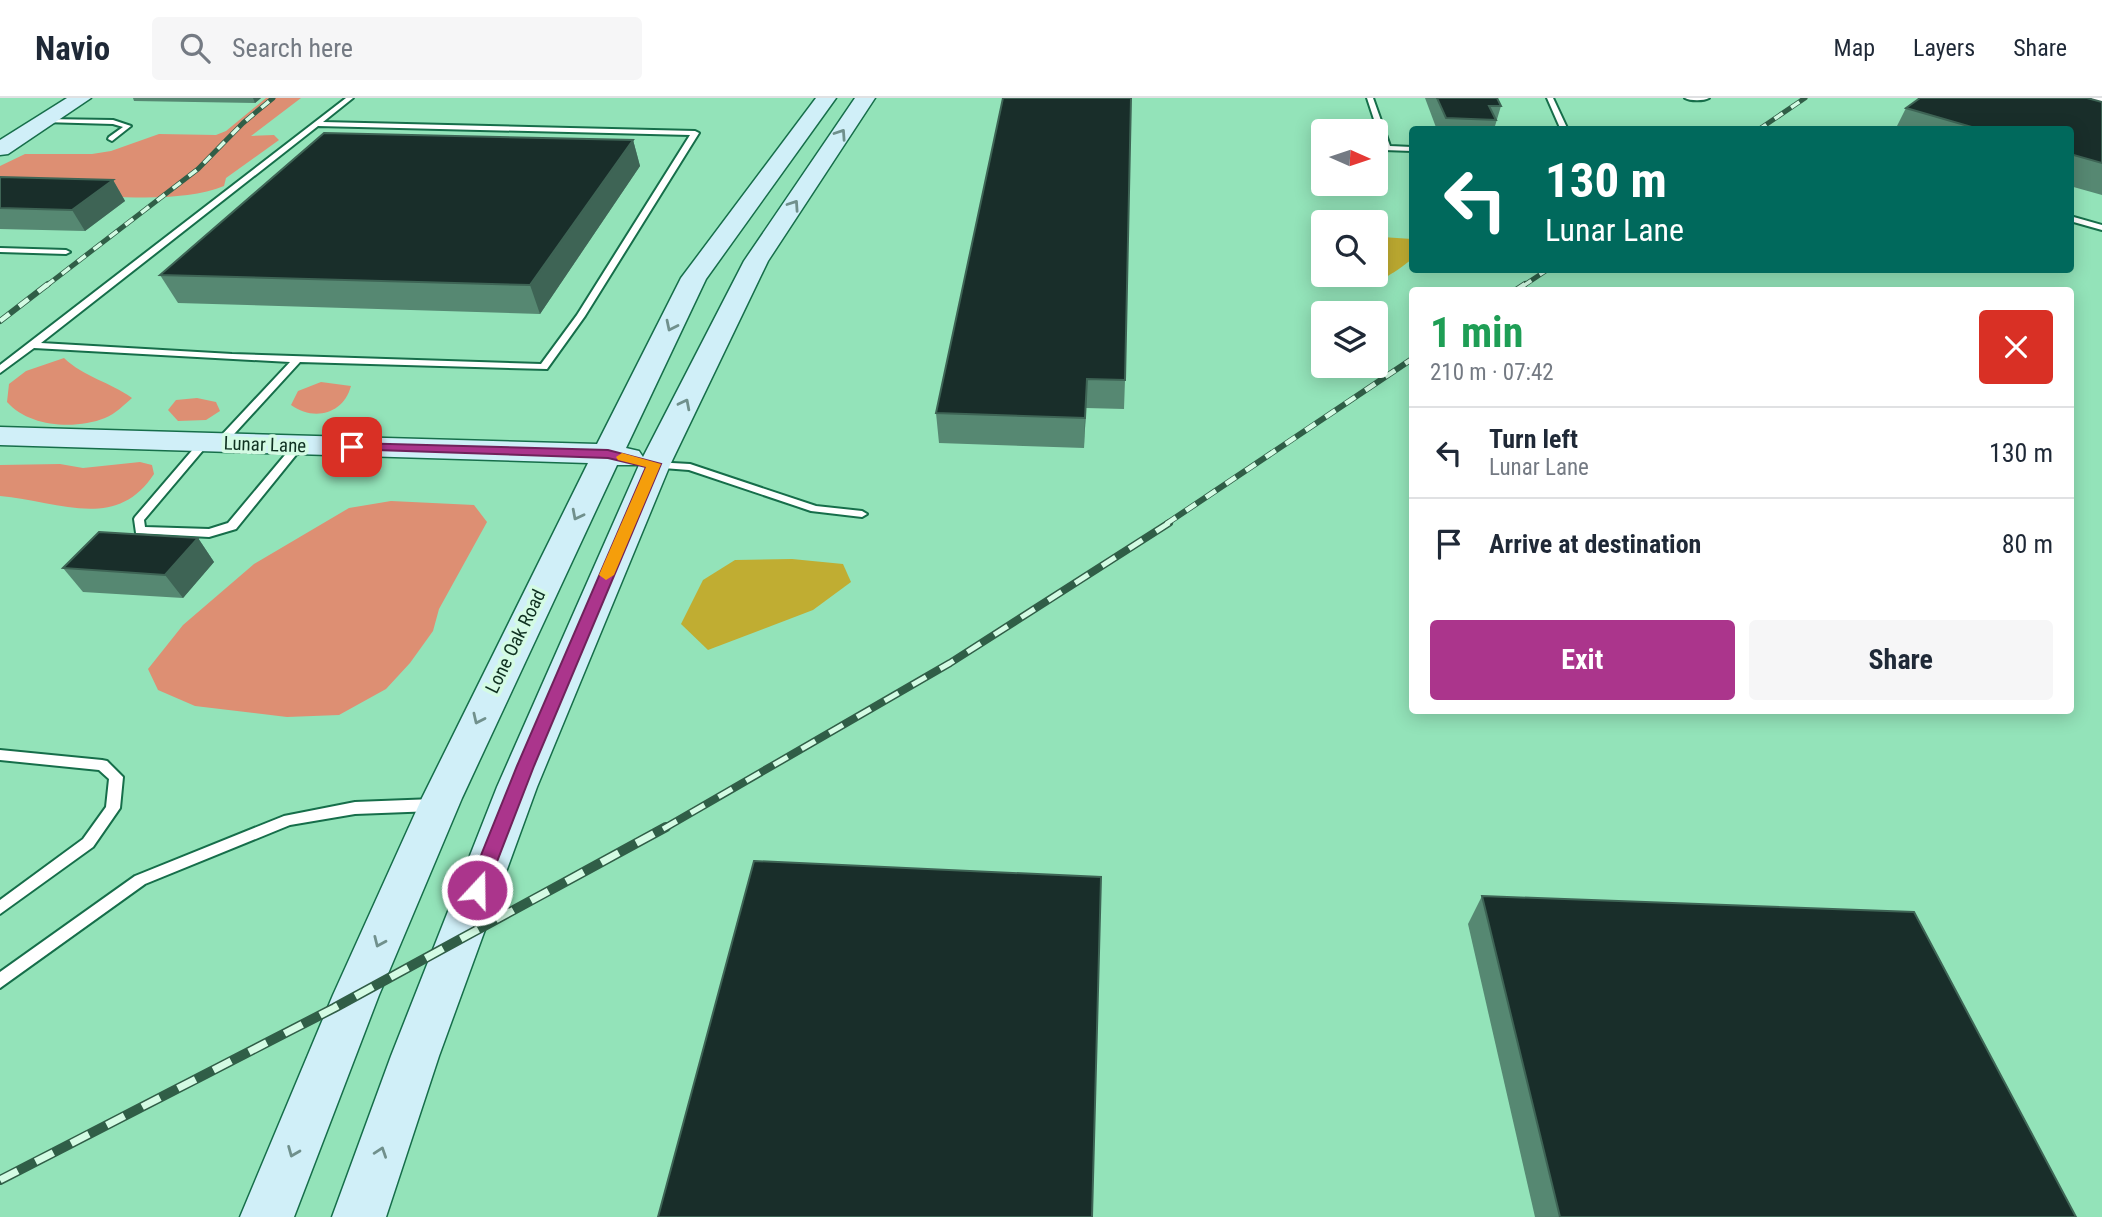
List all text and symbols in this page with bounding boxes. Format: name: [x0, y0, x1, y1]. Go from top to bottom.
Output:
search box: [152, 17, 642, 80]
text: Navio: [35, 29, 110, 68]
icon: search: [176, 29, 214, 67]
text: Search here: [232, 33, 353, 63]
text: Map: [1834, 34, 1875, 62]
text: Layers: [1913, 34, 1975, 62]
text: Share: [2013, 34, 2067, 62]
north arrow: [1311, 119, 1388, 196]
map controls: [1311, 119, 1388, 378]
one-way arrow: [833, 129, 845, 142]
text: 130 m: [1545, 152, 1667, 209]
icon: left: [1430, 154, 1521, 245]
one-way arrow: [786, 199, 799, 212]
button: search: [1311, 210, 1388, 287]
text: Lunar Lane: [1545, 211, 1684, 249]
button: layers: [1311, 301, 1388, 378]
text: 1 min: [1430, 308, 1523, 357]
button: close: [1979, 310, 2053, 384]
one-way arrow: [666, 319, 680, 331]
text: 210 m · 07:42: [1430, 359, 1554, 386]
one-way arrow: [676, 398, 690, 411]
pin: [322, 417, 382, 477]
text: Turn left: [1489, 424, 1578, 454]
icon: arrive: [333, 428, 371, 466]
street label: Lunar Lane: [223, 432, 307, 457]
icon: left: [1430, 434, 1468, 472]
text: 130 m: [1989, 438, 2053, 468]
text: Lunar Lane: [1489, 454, 1589, 481]
one-way arrow: [572, 508, 586, 520]
icon: arrive: [1430, 525, 1468, 563]
text: Arrive at destination: [1489, 529, 1701, 559]
text: 80 m: [2002, 529, 2053, 559]
street label: Lone Oak Road: [480, 586, 550, 697]
button: Exit: [1430, 620, 1735, 700]
button: Share: [1749, 620, 2053, 700]
one-way arrow: [472, 712, 486, 724]
position arrow: [440, 853, 514, 927]
one-way arrow: [373, 935, 387, 947]
one-way arrow: [288, 1146, 302, 1158]
one-way arrow: [373, 1147, 387, 1159]

